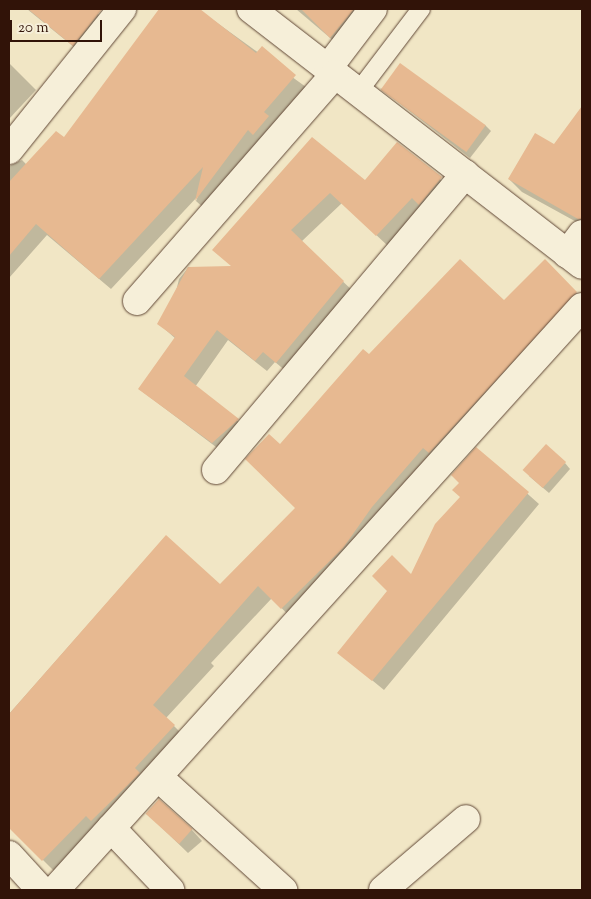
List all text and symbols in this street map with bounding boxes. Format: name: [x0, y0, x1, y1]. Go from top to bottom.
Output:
scale bar: [12, 10, 105, 42]
text: 20 m: [18, 18, 49, 39]

